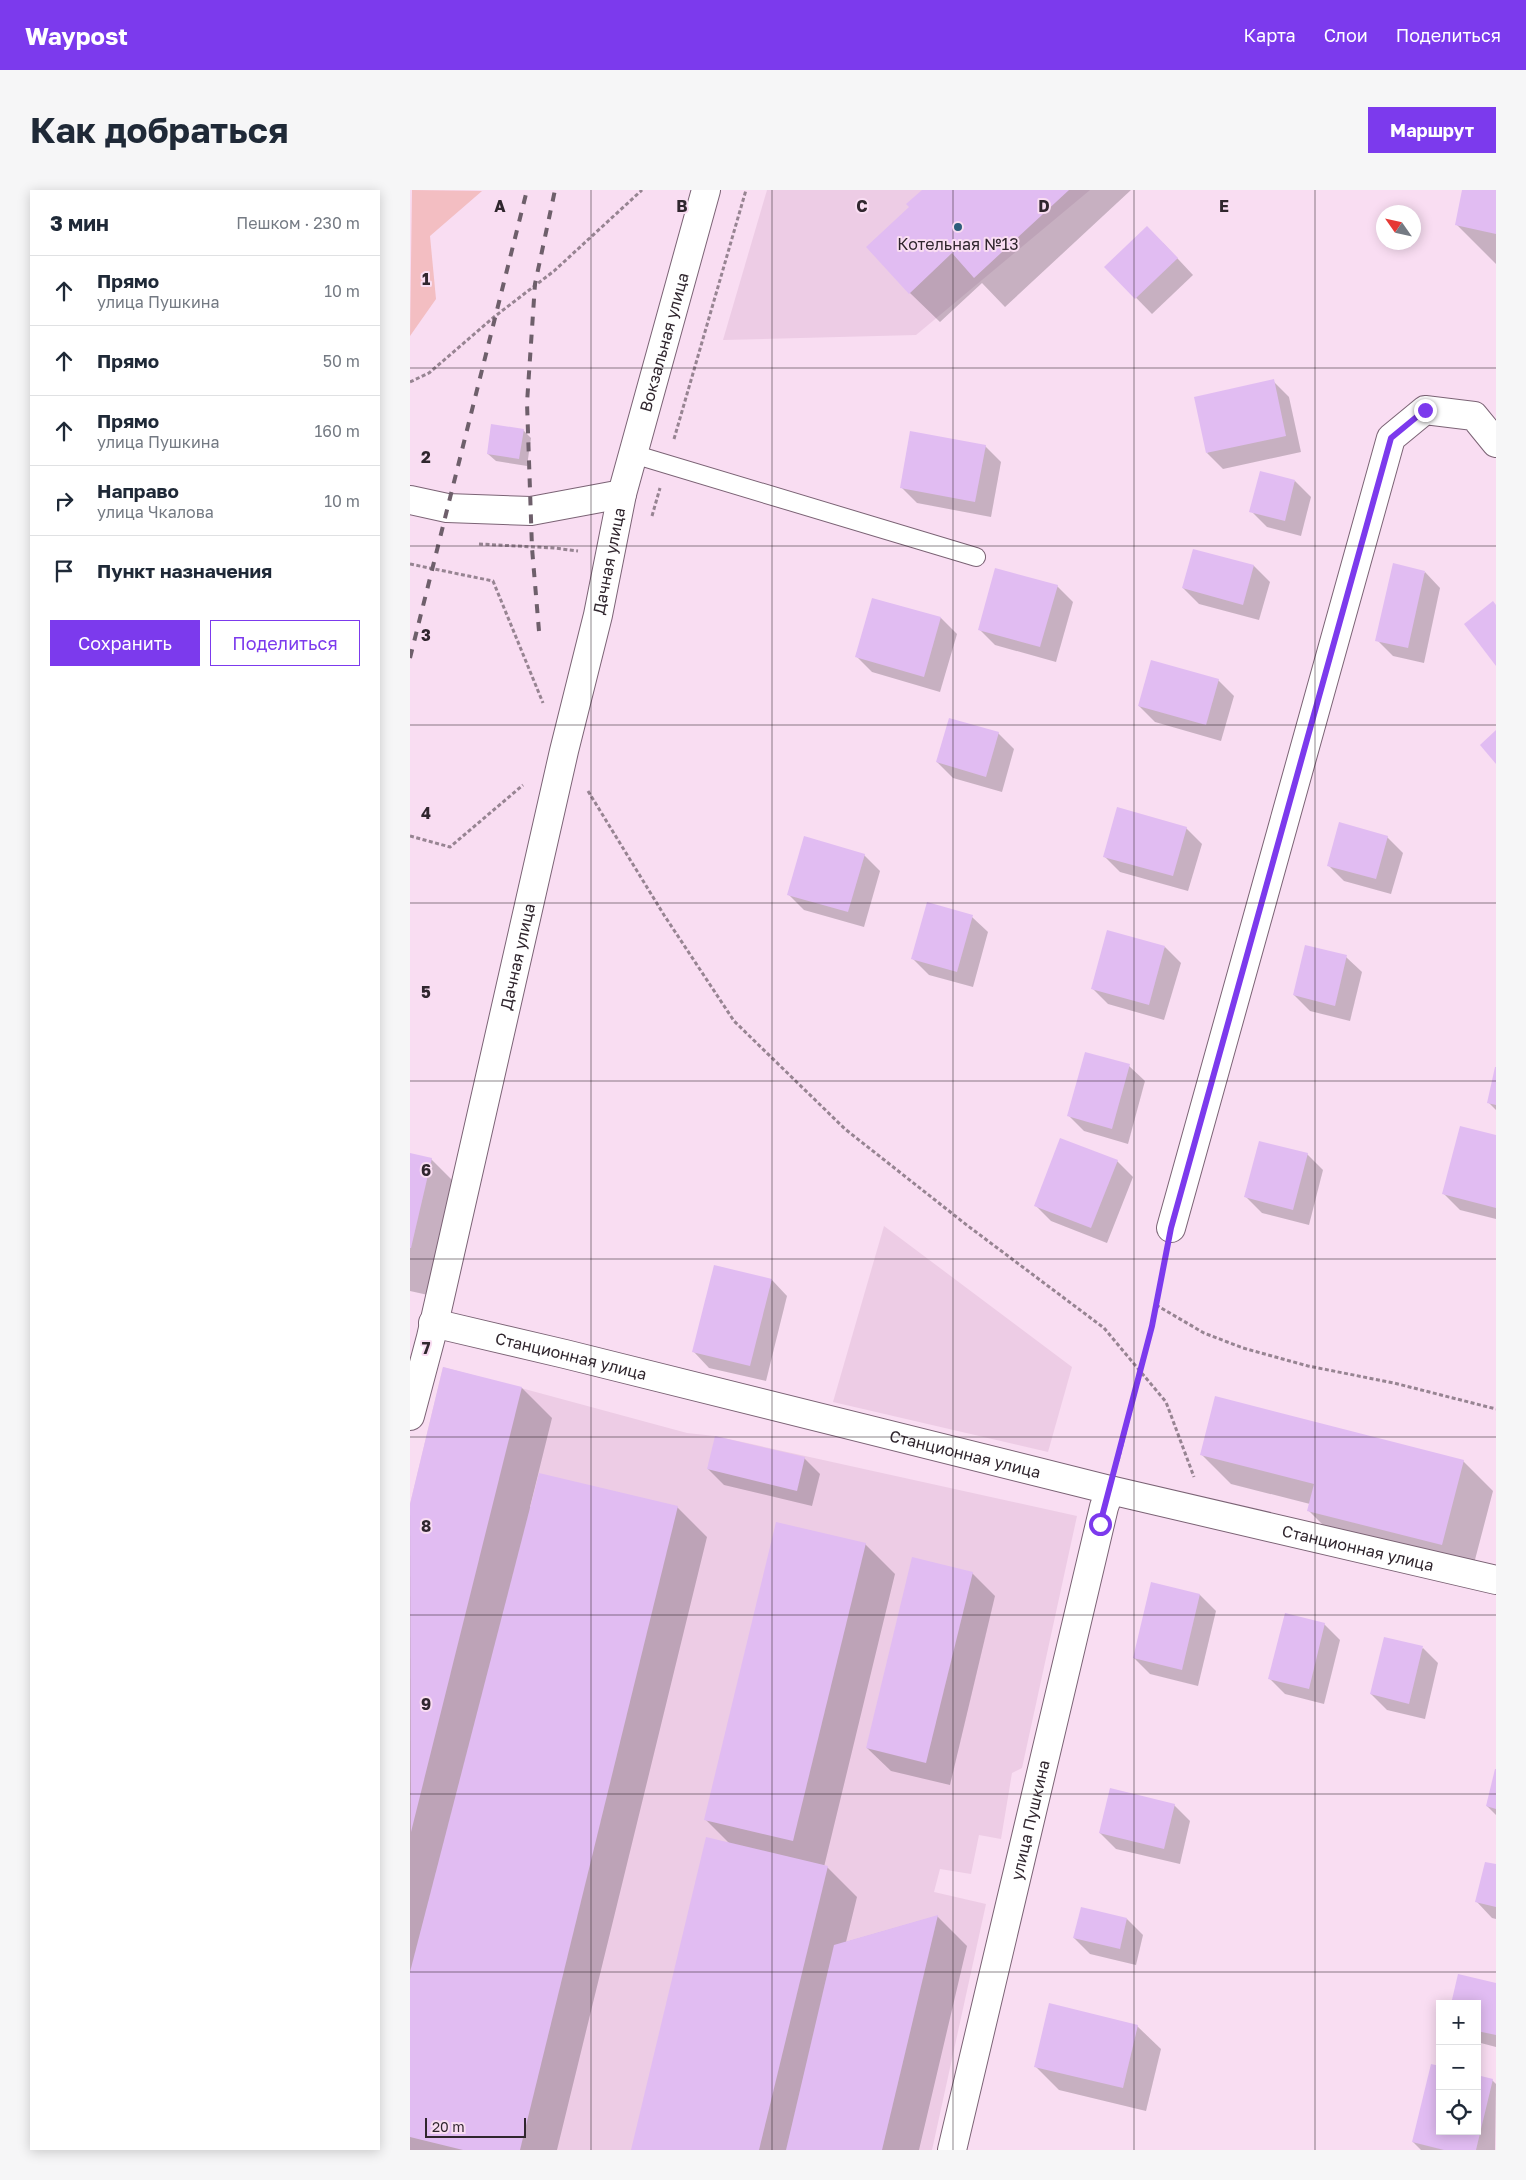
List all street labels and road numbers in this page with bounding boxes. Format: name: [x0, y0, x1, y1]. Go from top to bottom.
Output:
street label: Вокзальная улица: [635, 270, 693, 414]
street label: Дачная улица: [588, 506, 629, 616]
street label: Дачная улица: [496, 901, 539, 1012]
street label: Станционная улица: [493, 1328, 649, 1384]
street label: Станционная улица: [887, 1425, 1043, 1482]
street label: Станционная улица: [1280, 1520, 1436, 1575]
street label: улица Пушкина: [1006, 1758, 1054, 1882]

